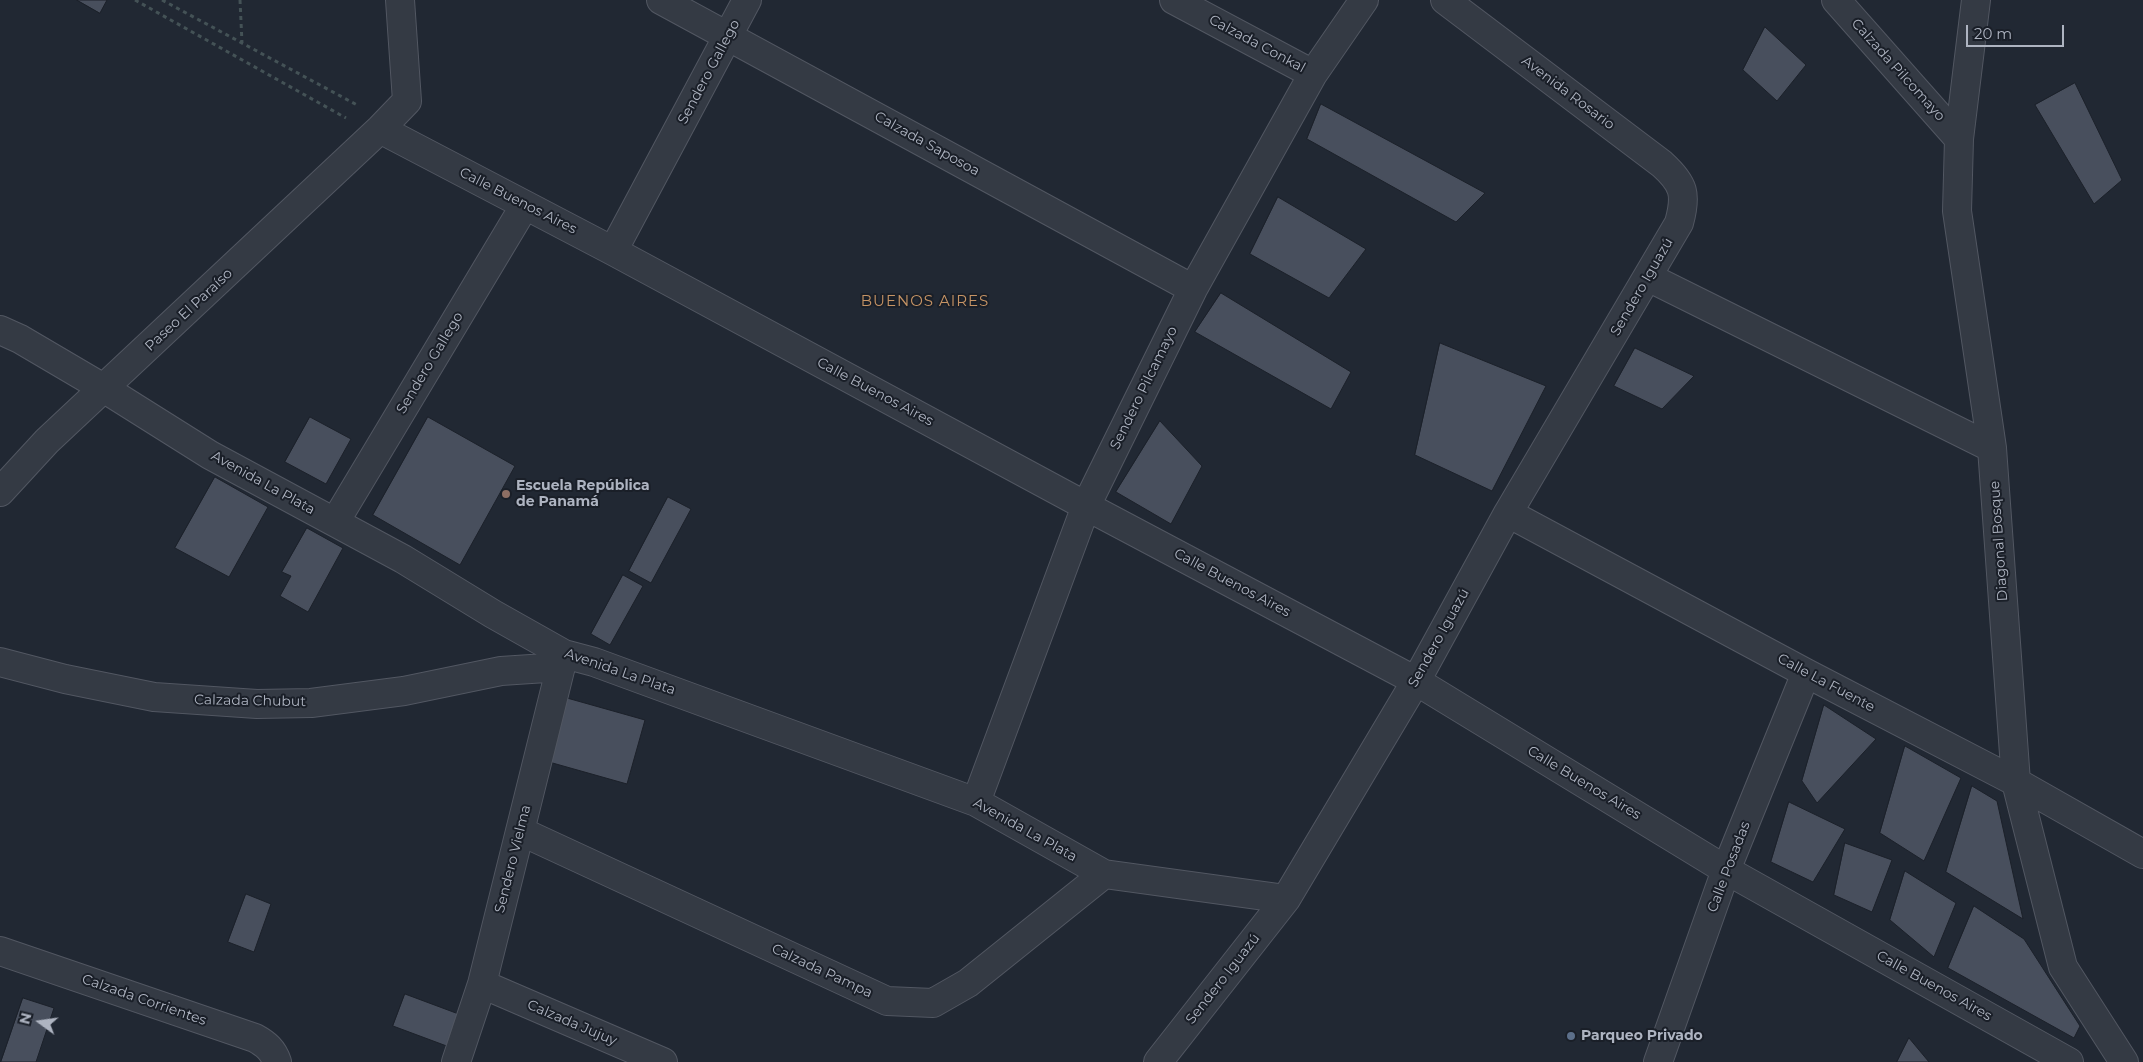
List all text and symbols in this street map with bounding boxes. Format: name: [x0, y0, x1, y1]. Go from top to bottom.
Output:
street label: Calzada Conkal: [1206, 12, 1308, 76]
street label: Calzada Pilcomayo: [1848, 15, 1948, 125]
scale bar: [1968, 15, 2066, 47]
street label: Sendero Gallego: [674, 17, 744, 127]
text: 20 m: [1974, 24, 2012, 43]
street label: Avenida Rosario: [1518, 53, 1618, 133]
street label: Calzada Saposoa: [871, 108, 983, 180]
street label: Calle Buenos Aires: [457, 164, 579, 238]
street label: Sendero Iguazú: [1607, 235, 1677, 339]
street label: Paseo El Paraíso: [142, 265, 236, 355]
district label: BUENOS AIRES: [859, 293, 991, 311]
street label: Sendero Gallego: [393, 309, 467, 417]
street label: Sendero Pilcamayo: [1107, 324, 1181, 452]
street label: Calle Buenos Aires: [814, 354, 936, 430]
street label: Avenida La Plata: [208, 448, 318, 518]
place label: Escuela República de Panamá: [516, 478, 650, 511]
street label: Diagonal Bosque: [1986, 480, 2012, 602]
marker: Escuela República de Panamá: [500, 488, 512, 500]
street label: Calle Buenos Aires: [1171, 545, 1293, 621]
street label: Sendero Iguazú: [1405, 586, 1473, 690]
street label: Avenida La Plata: [562, 645, 678, 699]
street label: Calle La Fuente: [1774, 650, 1878, 716]
street label: Calzada Chubut: [194, 692, 306, 710]
street label: Calle Buenos Aires: [1524, 742, 1644, 824]
street label: Avenida La Plata: [970, 795, 1080, 865]
street label: Sendero Vielma: [491, 803, 535, 915]
street label: Calle Posadas: [1704, 819, 1754, 915]
street label: Sendero Iguazú: [1182, 930, 1264, 1028]
street label: Calzada Pampa: [769, 940, 875, 1002]
street label: Calle Buenos Aires: [1873, 947, 1995, 1025]
street label: Calzada Corrientes: [80, 971, 208, 1029]
north arrow: [15, 997, 65, 1047]
street label: Calzada Jujuy: [525, 997, 619, 1049]
text: N: [15, 1011, 36, 1026]
place label: Parqueo Privado: [1581, 1028, 1703, 1044]
marker: Parqueo Privado: [1565, 1030, 1577, 1042]

